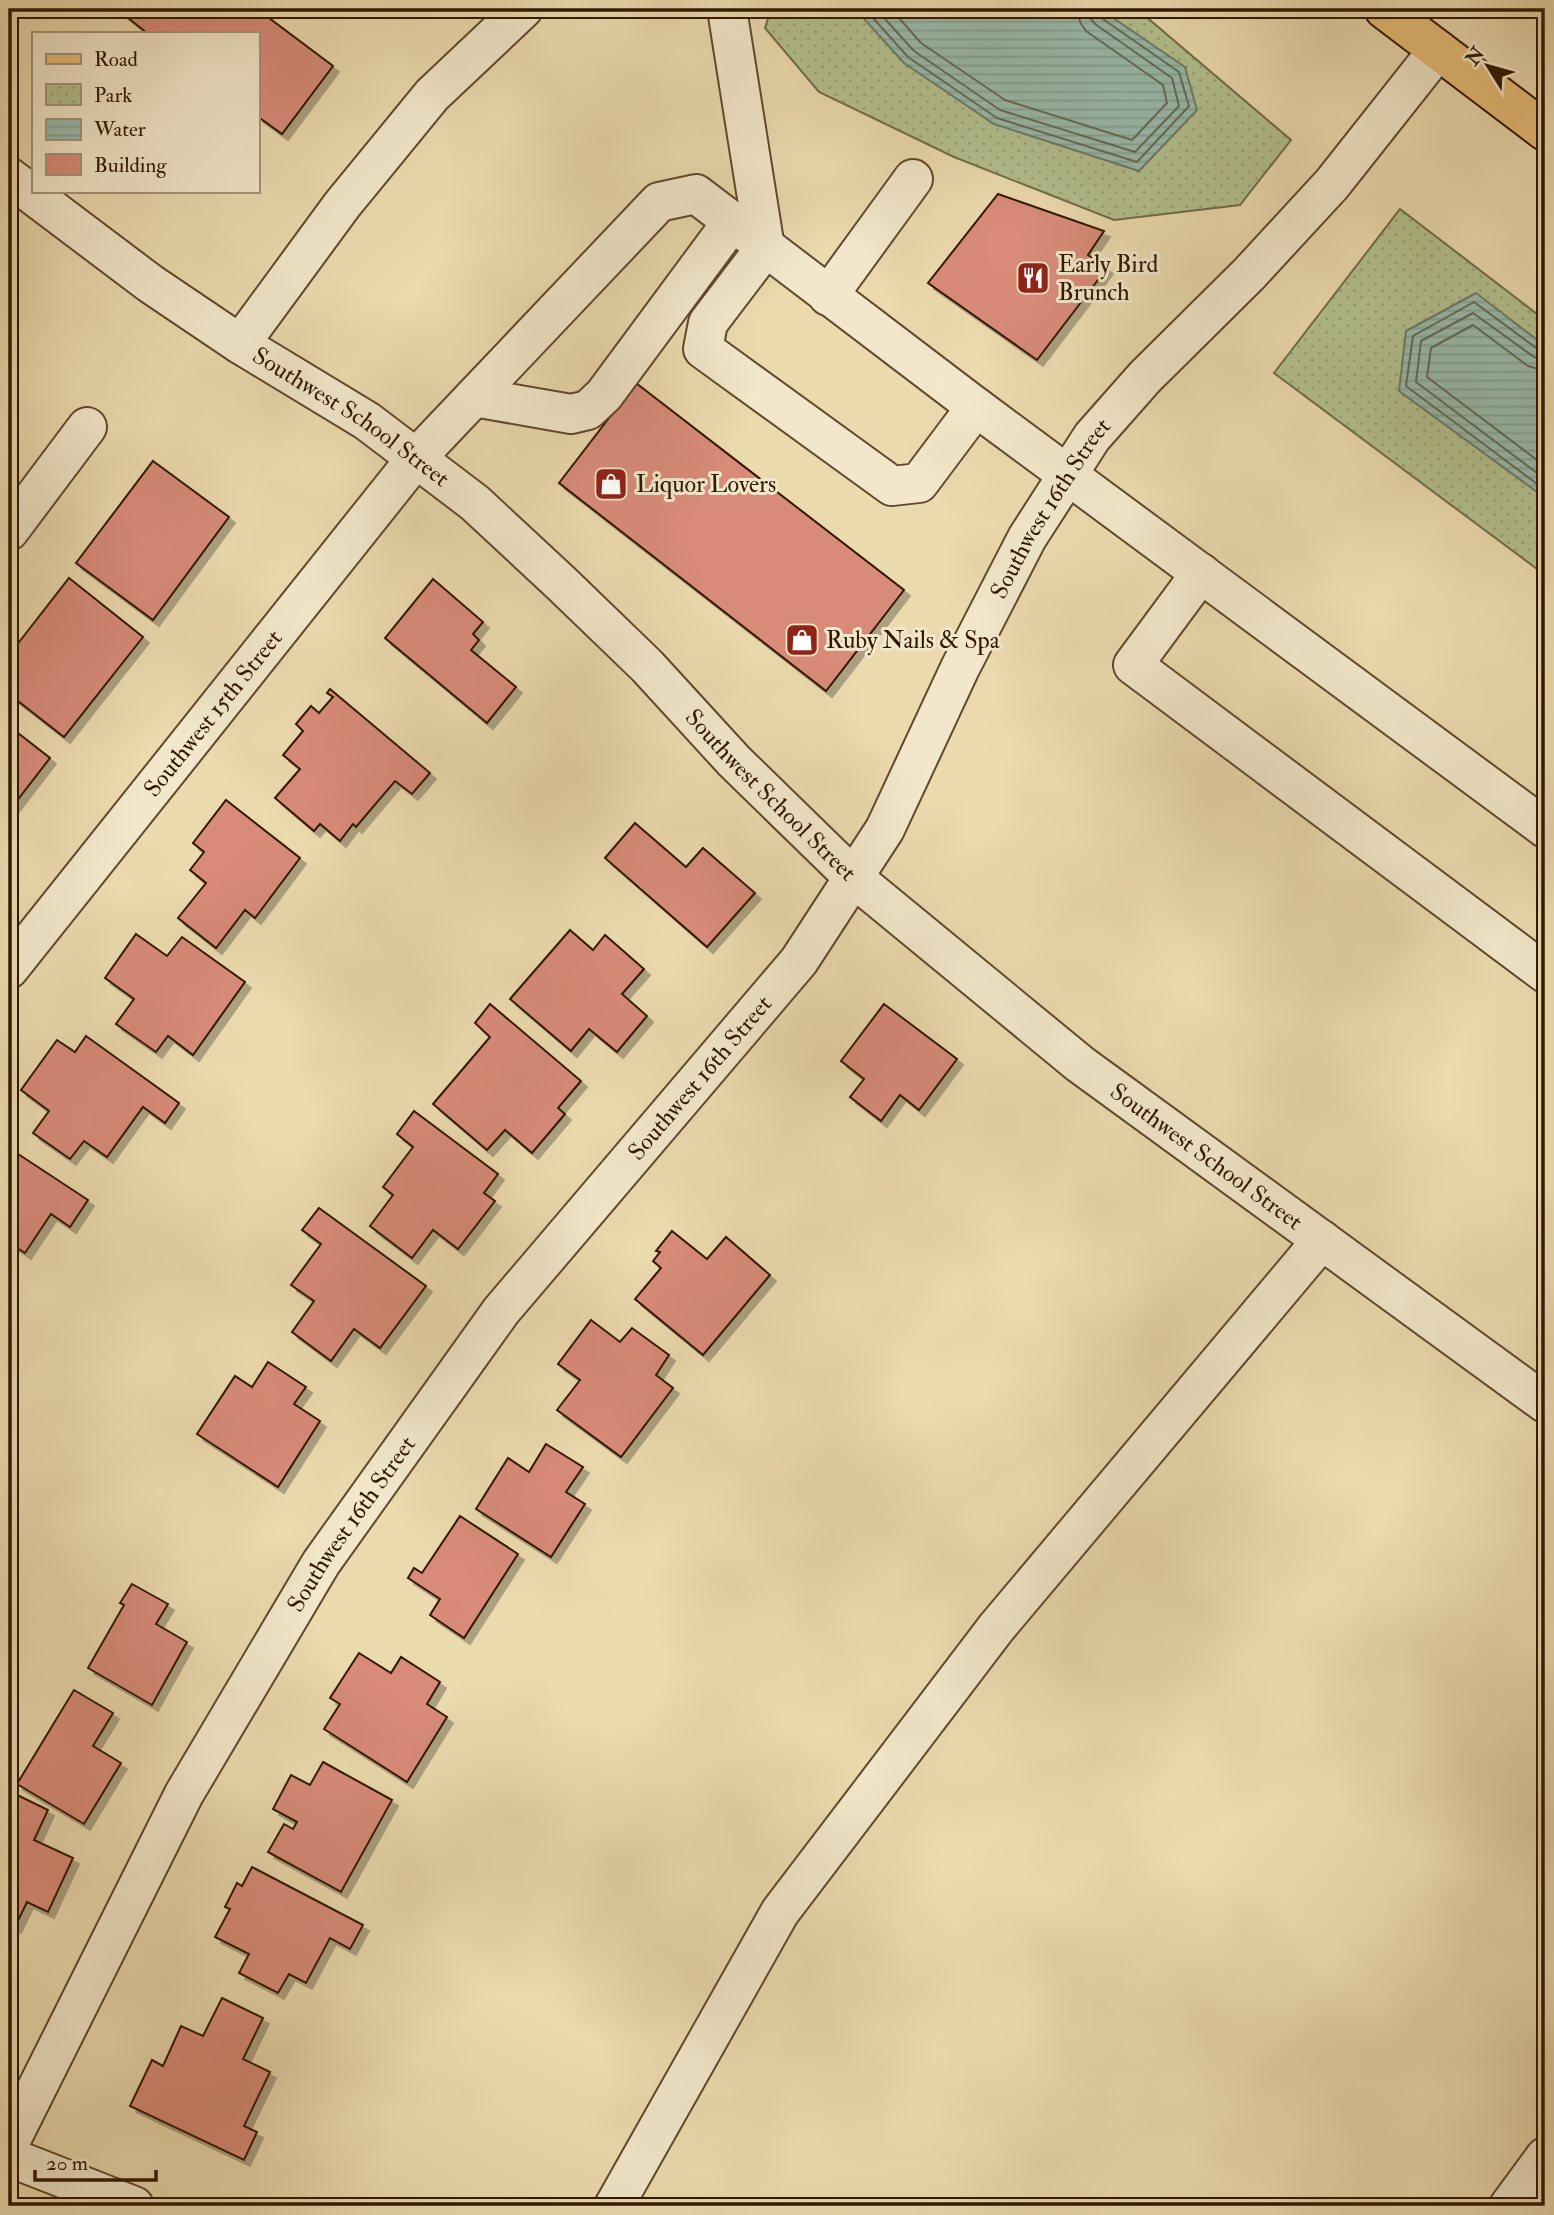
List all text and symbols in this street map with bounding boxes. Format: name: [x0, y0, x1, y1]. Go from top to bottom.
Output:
legend: [32, 32, 259, 192]
north arrow: [1452, 32, 1522, 102]
text: N: [1460, 42, 1491, 71]
text: Road: [94, 46, 139, 73]
text: Park: [94, 82, 132, 109]
text: Water: [93, 116, 146, 143]
text: Building: [94, 152, 167, 179]
place label: Early Bird Brunch: [1058, 249, 1158, 308]
restaurant icon: Early Bird Brunch: [1014, 259, 1052, 297]
street label: Southwest School Street: [247, 340, 456, 494]
street label: Southwest 16th Street: [983, 411, 1118, 604]
shop icon: Liquor Lovers: [592, 465, 630, 503]
place label: Liquor Lovers: [636, 469, 776, 500]
shop icon: Ruby Nails & Spa: [783, 621, 821, 659]
street label: Southwest 15th Street: [137, 623, 289, 804]
place label: Ruby Nails & Spa: [826, 625, 1001, 656]
street label: Southwest School Street: [678, 703, 863, 888]
street label: Southwest 16th Street: [621, 989, 779, 1167]
street label: Southwest School Street: [1104, 1076, 1309, 1237]
street label: Southwest 16th Street: [280, 1430, 423, 1618]
scale bar: [35, 2138, 156, 2182]
text: 20 m: [46, 2150, 88, 2177]

